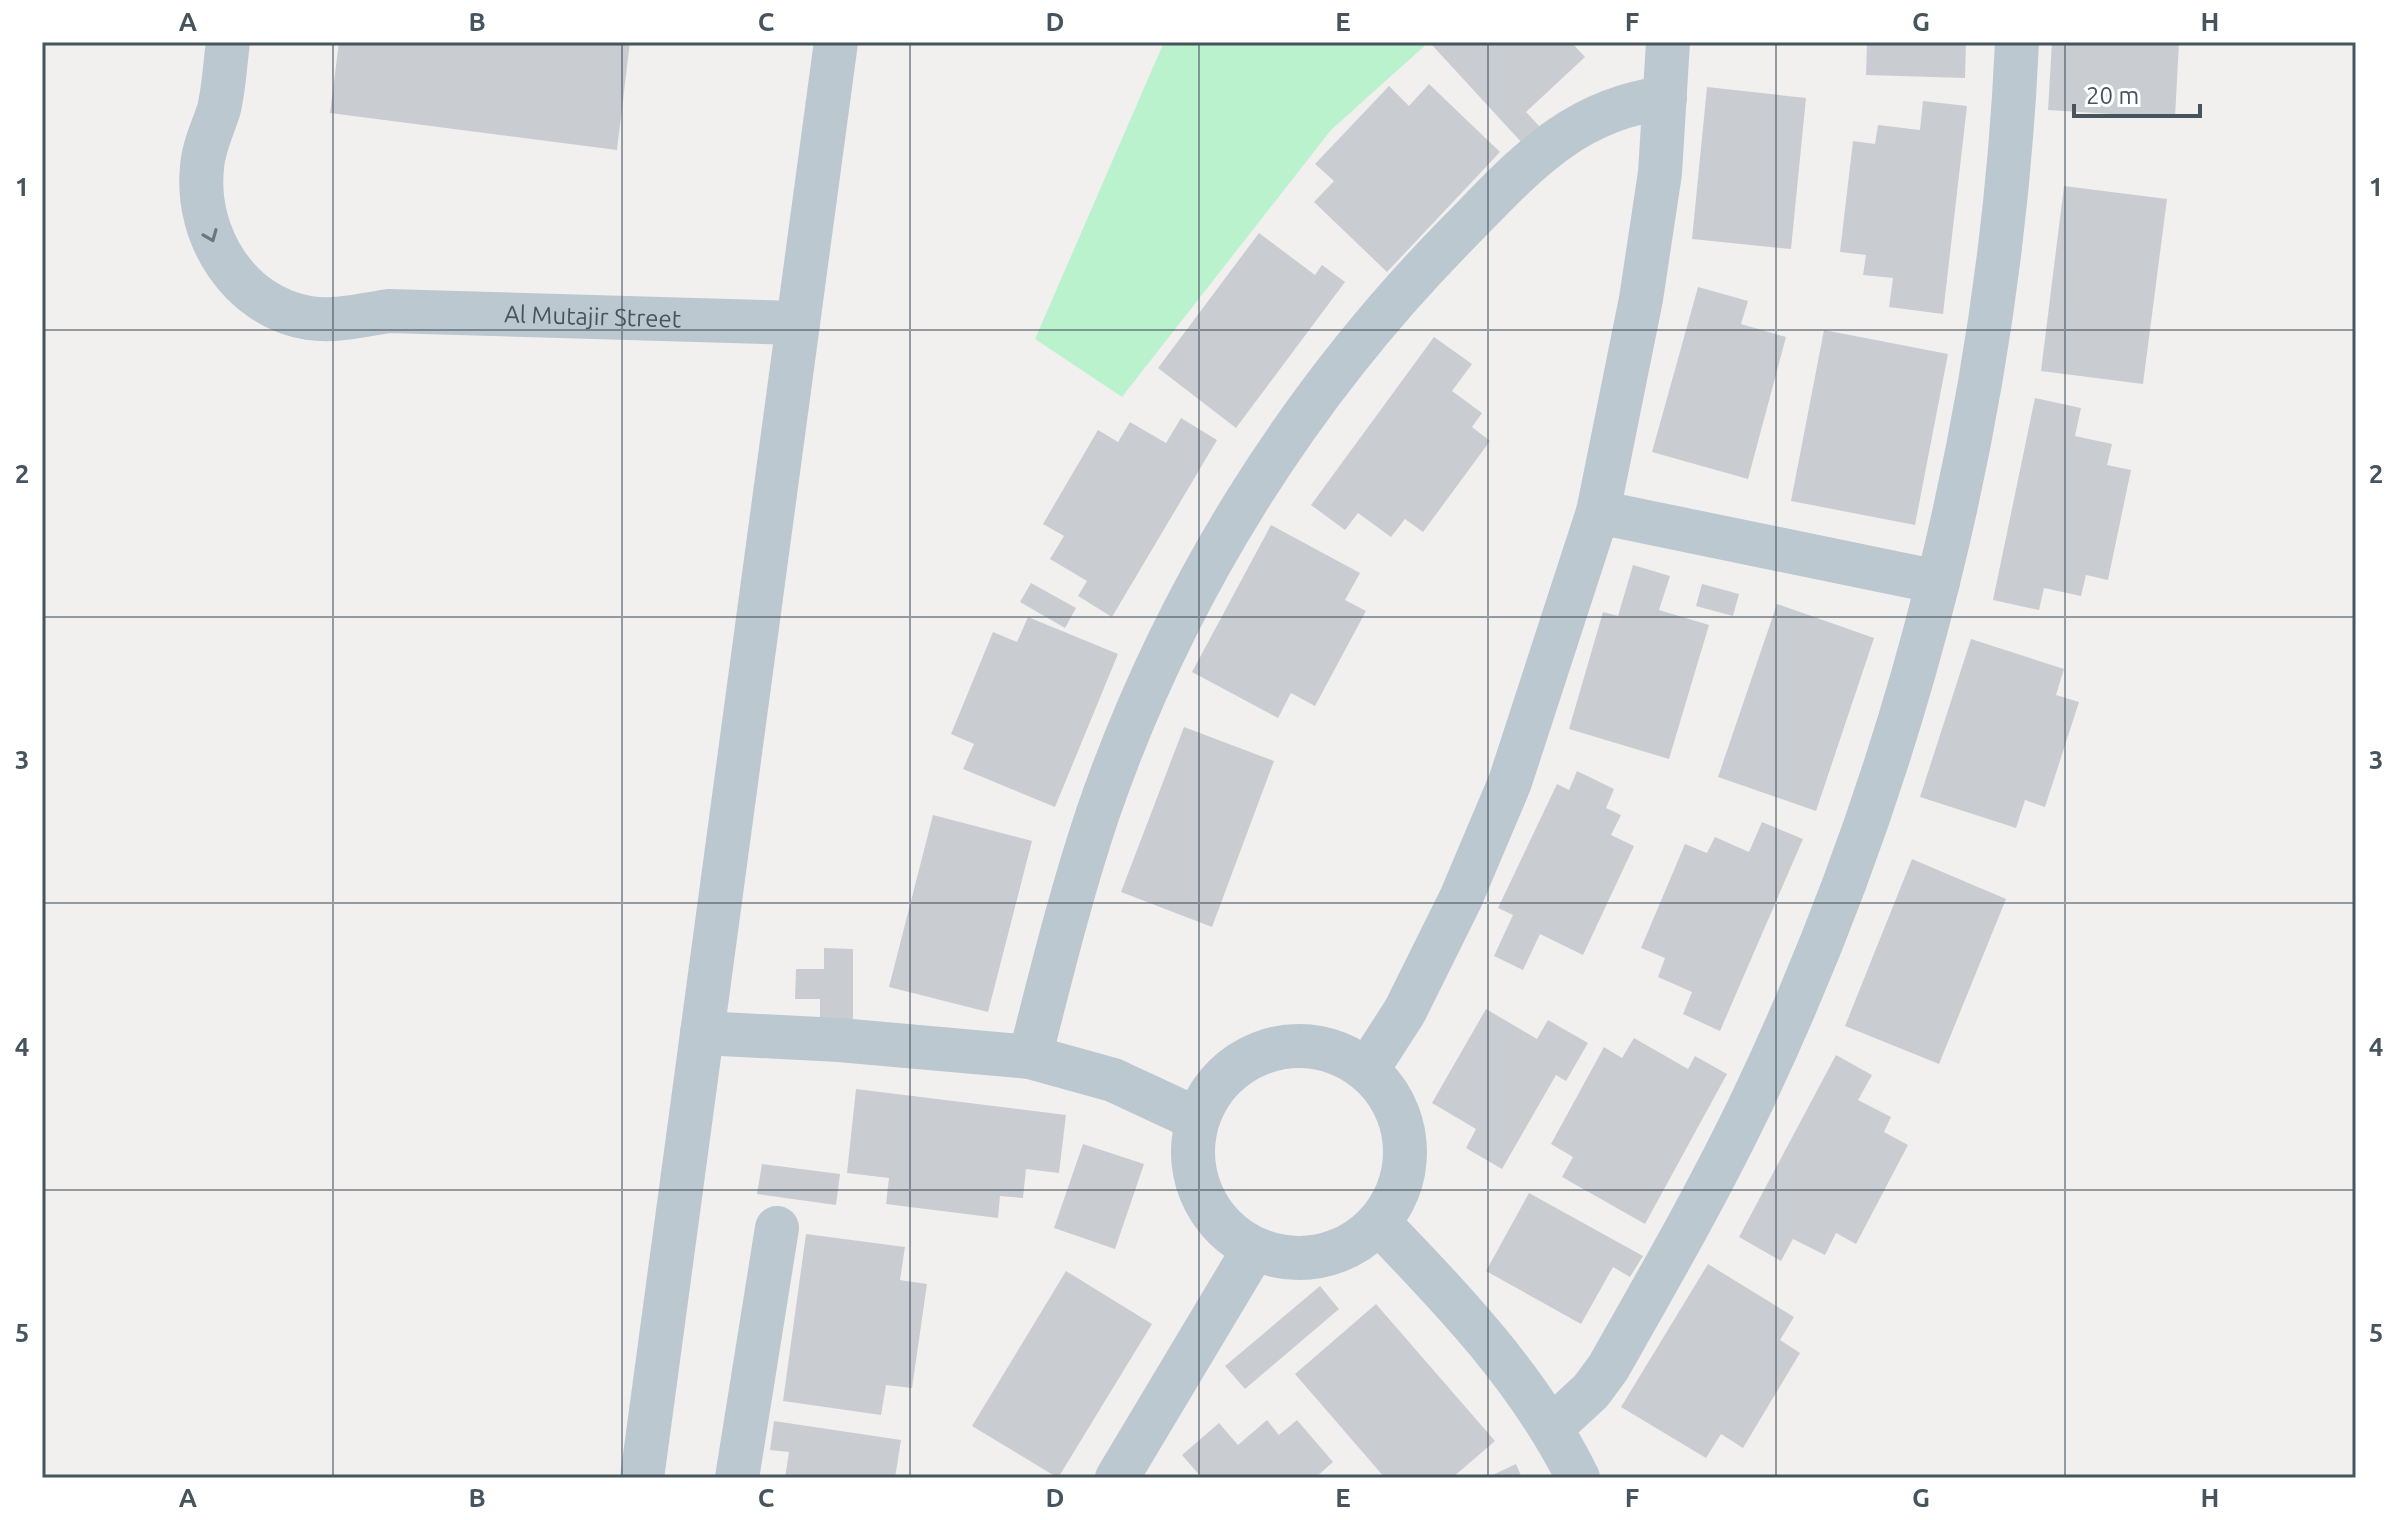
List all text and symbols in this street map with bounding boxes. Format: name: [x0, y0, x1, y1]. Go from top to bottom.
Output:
text: A: [179, 7, 198, 36]
text: B: [468, 7, 486, 36]
text: C: [758, 7, 775, 36]
text: D: [1046, 7, 1064, 36]
text: E: [1335, 7, 1351, 36]
text: F: [1625, 7, 1639, 36]
text: G: [1912, 7, 1930, 36]
text: H: [2201, 7, 2219, 36]
scale bar: [2074, 68, 2200, 118]
text: 20 m: [2086, 82, 2139, 109]
text: 1: [15, 172, 29, 201]
text: 1: [2369, 172, 2383, 201]
one-way arrow: [202, 228, 218, 242]
street label: Al Mutajir Street: [504, 300, 682, 333]
text: 2: [15, 459, 29, 488]
text: 2: [2369, 459, 2383, 488]
text: 3: [15, 745, 29, 774]
text: 3: [2369, 745, 2383, 774]
text: 4: [15, 1032, 29, 1061]
text: 4: [2369, 1032, 2383, 1061]
text: 5: [15, 1318, 29, 1347]
text: 5: [2369, 1318, 2383, 1347]
text: A: [179, 1483, 198, 1512]
text: B: [468, 1483, 486, 1512]
text: C: [758, 1483, 775, 1512]
text: D: [1046, 1483, 1064, 1512]
text: E: [1335, 1483, 1351, 1512]
text: F: [1625, 1483, 1639, 1512]
text: G: [1912, 1483, 1930, 1512]
text: H: [2201, 1483, 2219, 1512]

